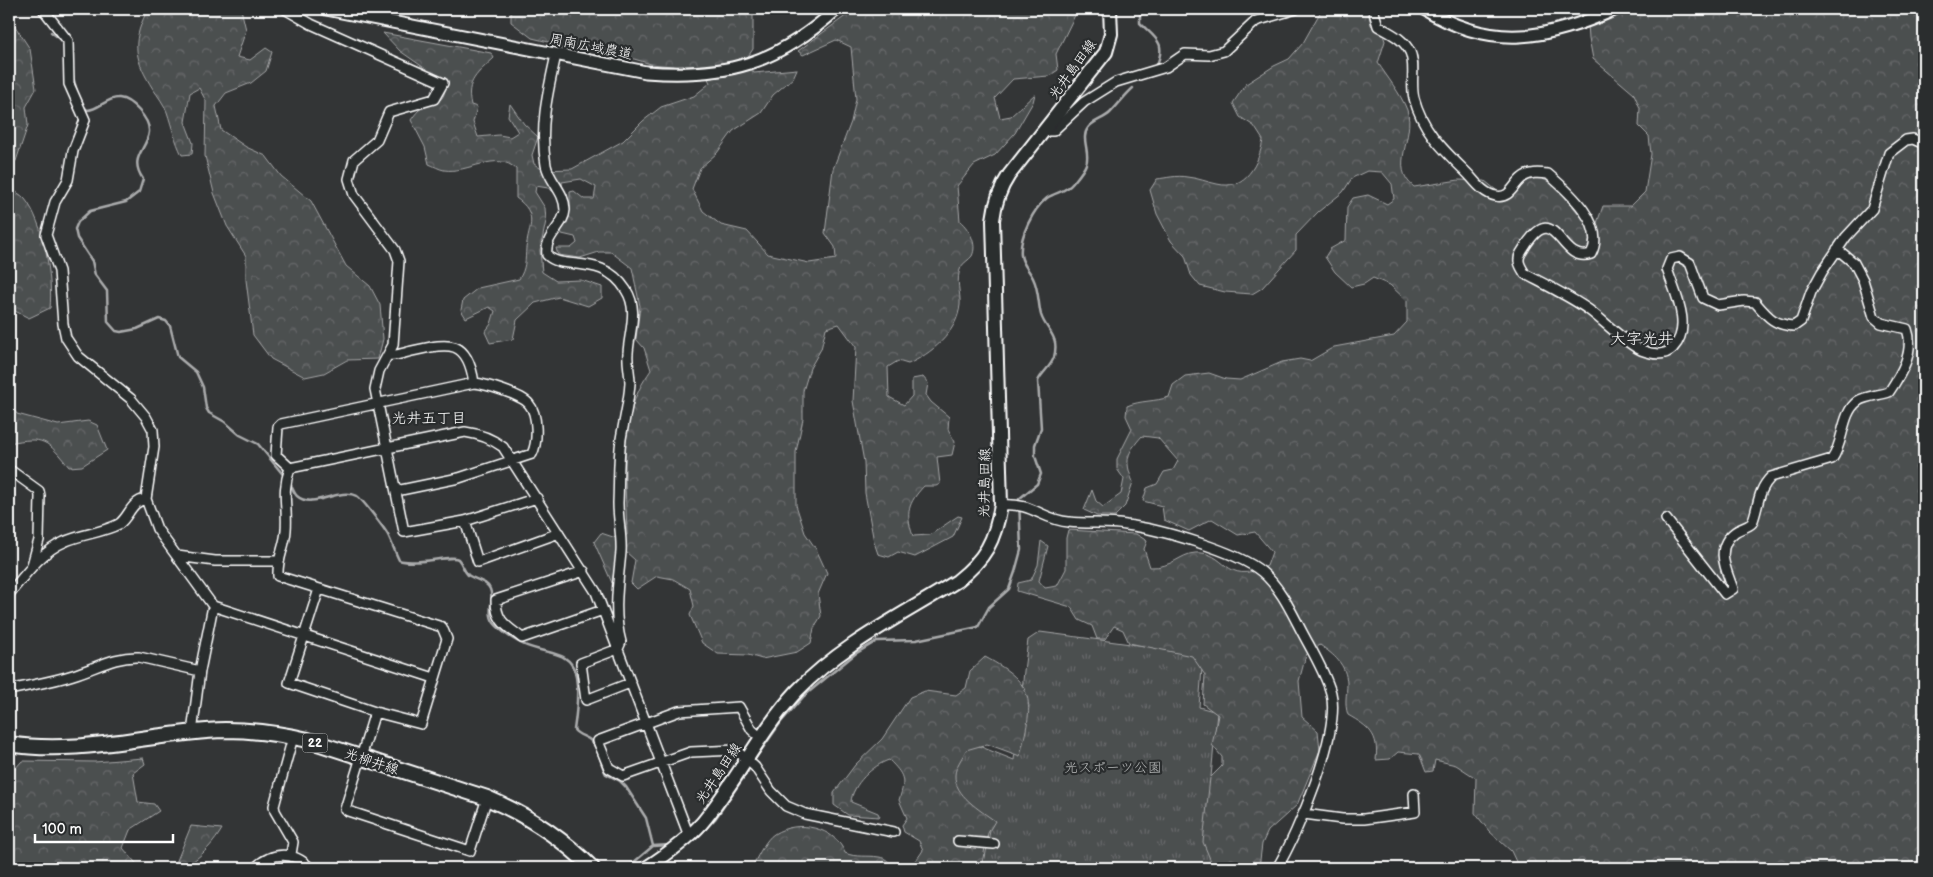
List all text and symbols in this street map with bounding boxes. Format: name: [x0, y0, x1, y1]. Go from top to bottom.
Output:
street label: 周南広域農道: [548, 30, 634, 63]
street label: 光井島田線: [1045, 36, 1100, 103]
district label: 大字光井: [1610, 330, 1674, 349]
district label: 光井五丁目: [391, 409, 467, 428]
street label: 光井島田線: [975, 448, 994, 518]
road number: 22: [302, 734, 328, 752]
street label: 光井島田線: [692, 740, 745, 807]
street label: 光柳井線: [343, 745, 401, 778]
park label: 光スポーツ公園: [1064, 759, 1162, 776]
scale bar: [35, 812, 172, 844]
text: 100 m: [42, 820, 82, 839]

